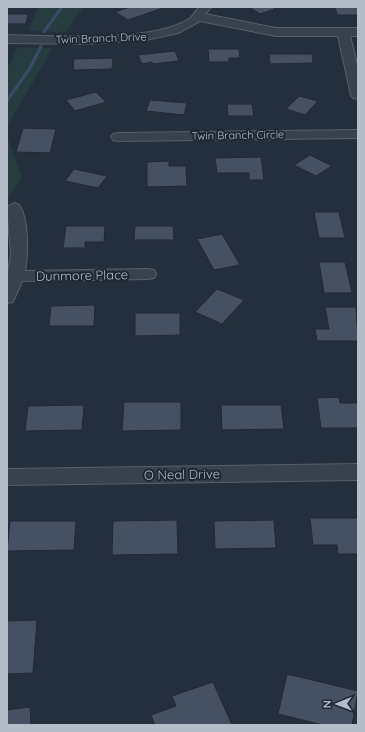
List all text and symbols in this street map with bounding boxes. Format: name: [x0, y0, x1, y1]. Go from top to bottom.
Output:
street label: Twin Branch Drive: [55, 29, 147, 47]
street label: Twin Branch Circle: [192, 127, 284, 143]
street label: Dunmore Place: [36, 266, 128, 284]
street label: O Neal Drive: [144, 465, 220, 483]
north arrow: [317, 684, 357, 724]
text: N: [320, 700, 334, 708]

